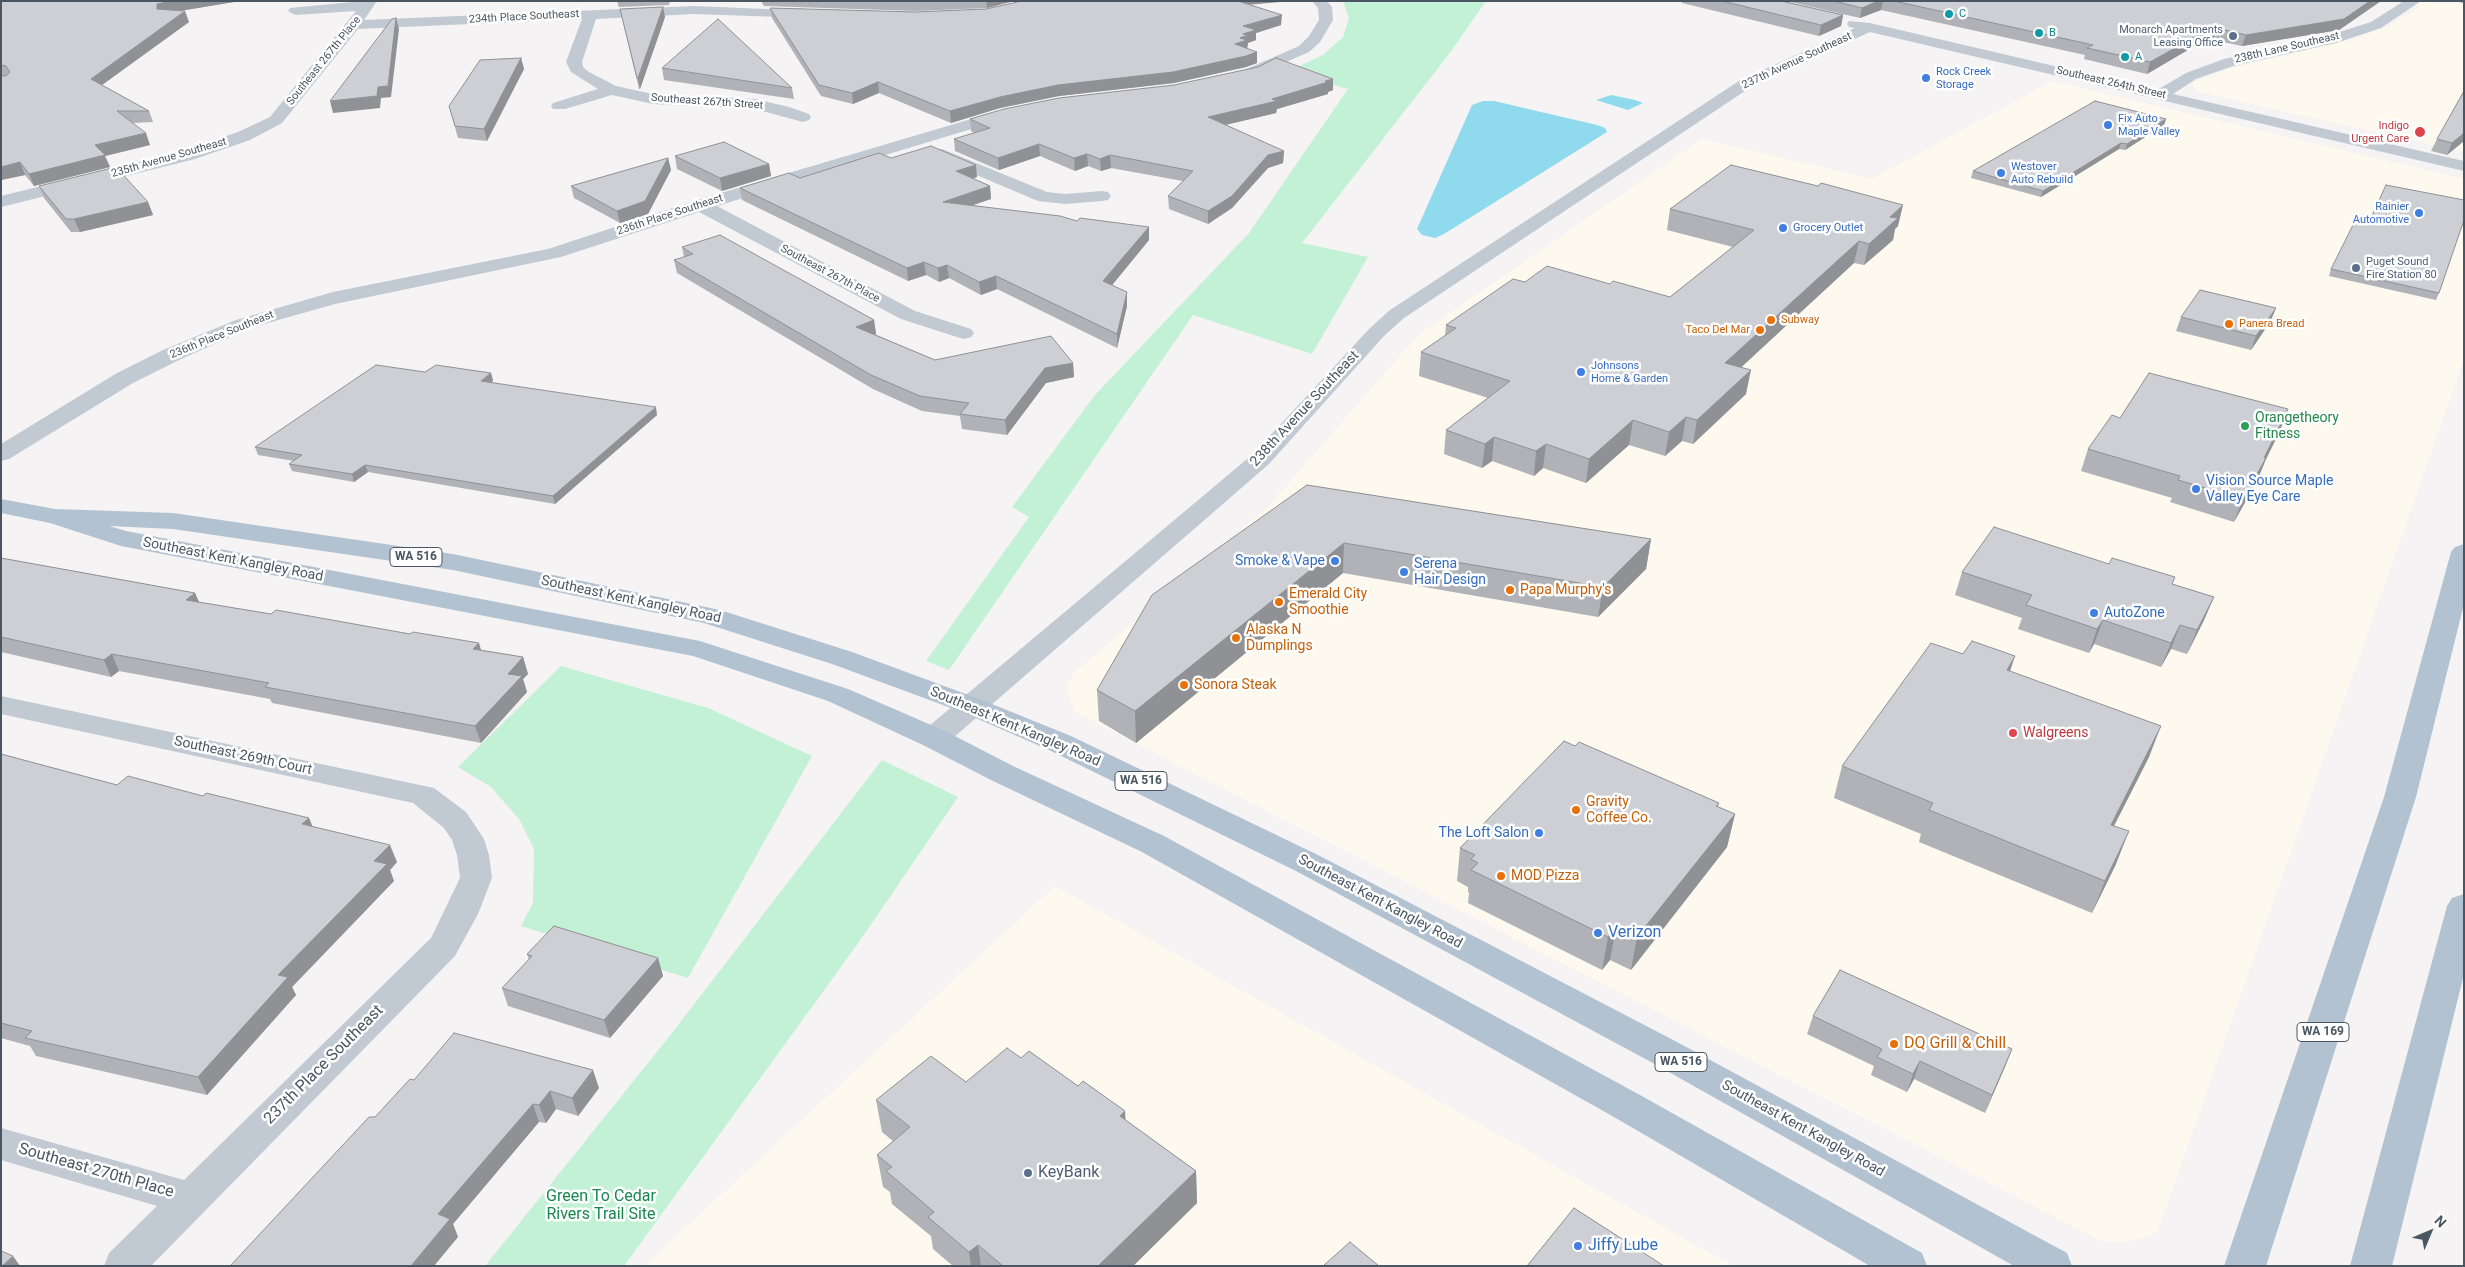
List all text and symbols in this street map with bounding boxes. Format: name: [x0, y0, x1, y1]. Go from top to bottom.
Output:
place label: C: [1959, 7, 1966, 21]
street label: 234th Place Southeast: [468, 8, 580, 26]
marker: C: [1943, 8, 1955, 20]
street label: Southeast 267th Place: [284, 14, 364, 108]
place label: Monarch Apartments Leasing Office: [2119, 23, 2223, 49]
place label: B: [2049, 26, 2056, 40]
marker: B: [2033, 27, 2045, 39]
street label: 237th Avenue Southeast: [1740, 30, 1854, 92]
marker: Monarch Apartments Leasing Office: [2227, 30, 2239, 42]
street label: 238th Lane Southeast: [2233, 30, 2341, 66]
place label: A: [2135, 50, 2142, 64]
marker: A: [2119, 51, 2131, 63]
street label: Southeast 264th Street: [2055, 64, 2167, 102]
place label: Rock Creek Storage: [1936, 65, 1991, 91]
marker: Rock Creek Storage: [1920, 72, 1932, 84]
street label: Southeast 267th Street: [651, 91, 763, 113]
place label: Fix Auto Maple Valley: [2118, 112, 2180, 138]
marker: Fix Auto Maple Valley: [2102, 119, 2114, 131]
place label: Indigo Urgent Care: [2351, 119, 2409, 145]
marker: Indigo Urgent Care: [2413, 125, 2427, 139]
street label: 235th Avenue Southeast: [110, 135, 228, 181]
place label: Westover Auto Rebuild: [2011, 160, 2073, 186]
marker: Westover Auto Rebuild: [1995, 167, 2007, 179]
street label: 236th Place Southeast: [615, 192, 725, 238]
place label: Rainier Automotive: [2353, 200, 2409, 226]
marker: Rainier Automotive: [2413, 207, 2425, 219]
place label: Grocery Outlet: [1793, 221, 1863, 235]
marker: Grocery Outlet: [1777, 222, 1789, 234]
street label: Southeast 267th Place: [778, 242, 882, 306]
place label: Puget Sound Fire Station 80: [2366, 255, 2437, 281]
marker: Puget Sound Fire Station 80: [2350, 262, 2362, 274]
street label: 236th Place Southeast: [168, 308, 276, 362]
place label: Subway: [1781, 313, 1819, 327]
marker: Subway: [1765, 314, 1777, 326]
place label: Panera Bread: [2239, 317, 2304, 331]
marker: Panera Bread: [2223, 318, 2235, 330]
place label: Taco Del Mar: [1686, 323, 1750, 337]
marker: Taco Del Mar: [1754, 324, 1766, 336]
street label: 238th Avenue Southeast: [1247, 348, 1363, 470]
place label: Johnsons Home & Garden: [1591, 359, 1668, 385]
marker: Johnsons Home & Garden: [1575, 366, 1587, 378]
place label: Orangetheory Fitness: [2255, 410, 2339, 442]
marker: Orangetheory Fitness: [2239, 420, 2251, 432]
place label: Vision Source Maple Valley Eye Care: [2206, 473, 2334, 506]
marker: Vision Source Maple Valley Eye Care: [2190, 483, 2202, 495]
street label: Southeast Kent Kangley Road: [141, 534, 325, 586]
road number: WA 516: [390, 548, 442, 566]
place label: Smoke & Vape: [1235, 553, 1325, 569]
marker: Smoke & Vape: [1329, 555, 1341, 567]
place label: Serena Hair Design: [1414, 556, 1486, 588]
marker: Serena Hair Design: [1398, 566, 1410, 578]
street label: Southeast Kent Kangley Road: [540, 573, 722, 627]
place label: Papa Murphy's: [1520, 582, 1611, 598]
marker: Papa Murphy's: [1504, 584, 1516, 596]
place label: Emerald City Smoothie: [1289, 586, 1367, 618]
marker: Emerald City Smoothie: [1273, 596, 1285, 608]
place label: AutoZone: [2104, 605, 2165, 621]
marker: AutoZone: [2088, 607, 2100, 619]
place label: Alaska N Dumplings: [1246, 622, 1313, 654]
marker: Alaska N Dumplings: [1230, 632, 1242, 644]
place label: Sonora Steak: [1194, 677, 1277, 693]
marker: Sonora Steak: [1178, 679, 1190, 691]
street label: Southeast Kent Kangley Road: [927, 683, 1103, 771]
place label: Walgreens: [2023, 725, 2088, 741]
marker: Walgreens: [2007, 727, 2019, 739]
street label: Southeast 269th Court: [173, 733, 313, 779]
road number: WA 516: [1115, 771, 1167, 790]
place label: Gravity Coffee Co.: [1586, 794, 1652, 826]
marker: Gravity Coffee Co.: [1570, 804, 1582, 816]
place label: The Loft Salon: [1439, 825, 1529, 841]
marker: The Loft Salon: [1533, 827, 1545, 839]
street label: Southeast Kent Kangley Road: [1295, 852, 1465, 952]
place label: MOD Pizza: [1511, 868, 1579, 884]
marker: MOD Pizza: [1495, 870, 1507, 882]
place label: Verizon: [1608, 923, 1661, 943]
marker: Verizon: [1592, 927, 1604, 939]
street label: 237th Place Southeast: [260, 1001, 388, 1129]
road number: WA 169: [2297, 1022, 2349, 1042]
place label: DQ Grill & Chill: [1904, 1034, 2006, 1054]
marker: DQ Grill & Chill: [1888, 1038, 1900, 1050]
road number: WA 516: [1655, 1052, 1707, 1072]
street label: Southeast Kent Kangley Road: [1719, 1077, 1887, 1181]
street label: Southeast 270th Place: [16, 1140, 176, 1202]
place label: KeyBank: [1038, 1163, 1099, 1183]
marker: KeyBank: [1022, 1167, 1034, 1179]
park label: Green To Cedar Rivers Trail Site: [546, 1187, 656, 1225]
north arrow: [2405, 1207, 2455, 1257]
text: N: [2431, 1212, 2450, 1231]
place label: Jiffy Lube: [1588, 1236, 1658, 1256]
marker: Jiffy Lube: [1572, 1240, 1584, 1252]

